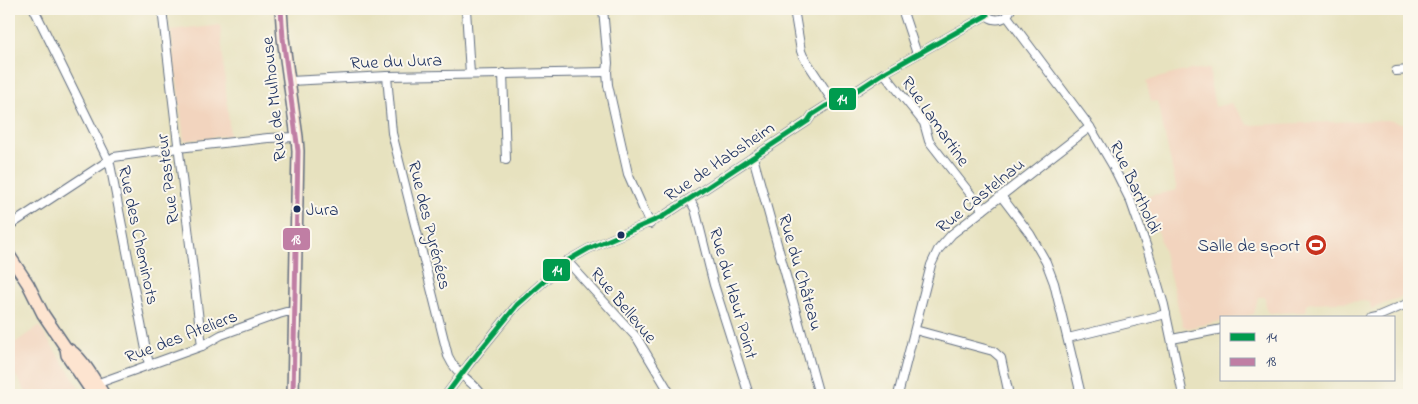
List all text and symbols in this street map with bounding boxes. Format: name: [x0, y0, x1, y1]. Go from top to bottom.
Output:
street label: Rue de Mulhouse: [255, 34, 294, 162]
street label: Rue du Jura: [350, 48, 442, 78]
street label: Rue Lamartine: [894, 72, 976, 173]
line badge: 14: [828, 87, 857, 111]
text: 14: [837, 90, 847, 111]
street label: Rue de Habsheim: [660, 116, 781, 209]
street label: Rue Pasteur: [150, 132, 187, 225]
street label: Rue Bartholdi: [1101, 137, 1167, 239]
street label: Rue Castelnau: [931, 153, 1031, 240]
street label: Rue des Pyrénées: [400, 158, 457, 293]
street label: Rue des Cheminots: [110, 163, 164, 307]
place label: Jura: [306, 198, 338, 223]
marker: Jura: [292, 204, 302, 214]
street label: Rue du Château: [770, 211, 828, 334]
street label: Rue du Haut Point: [701, 225, 763, 362]
line badge: 18: [282, 227, 311, 251]
text: 18: [291, 230, 302, 251]
unlabelled marker: [616, 230, 626, 240]
sports icon: Salle de sport: [1304, 233, 1328, 257]
place label: Salle de sport: [1197, 234, 1300, 260]
line badge: 14: [542, 258, 571, 282]
text: 14: [552, 261, 562, 282]
street label: Rue Bellevue: [583, 263, 663, 351]
street label: Rue des Ateliers: [122, 304, 242, 371]
legend: [1220, 316, 1396, 382]
text: 14: [1266, 327, 1277, 349]
text: 18: [1266, 351, 1277, 373]

